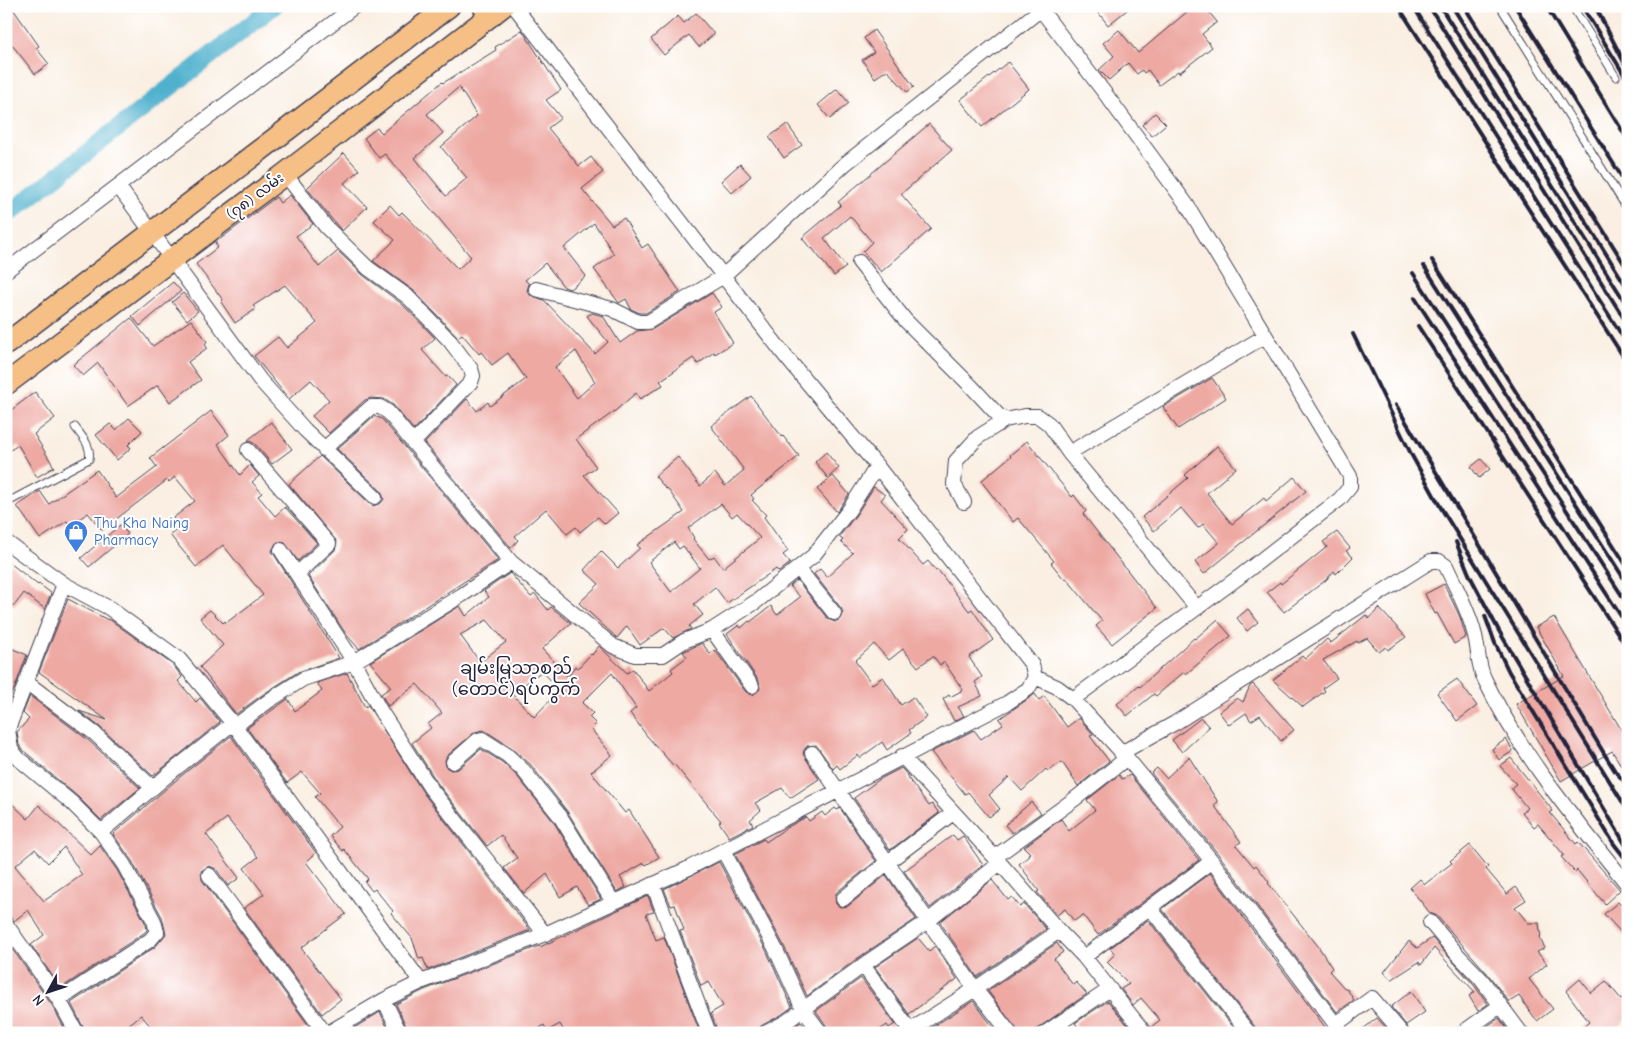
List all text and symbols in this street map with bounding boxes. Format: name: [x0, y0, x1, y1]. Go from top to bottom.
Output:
street label: (၇၈) လမ်း: [222, 168, 289, 226]
place label: Thu Kha Naing Pharmacy: [94, 514, 189, 549]
shop icon: Thu Kha Naing Pharmacy: [63, 519, 89, 553]
district label: ချမ်းမြသာစည် (တောင်)ရပ်ကွက်: [452, 655, 580, 704]
north arrow: [22, 966, 72, 1016]
text: N: [29, 991, 48, 1009]

